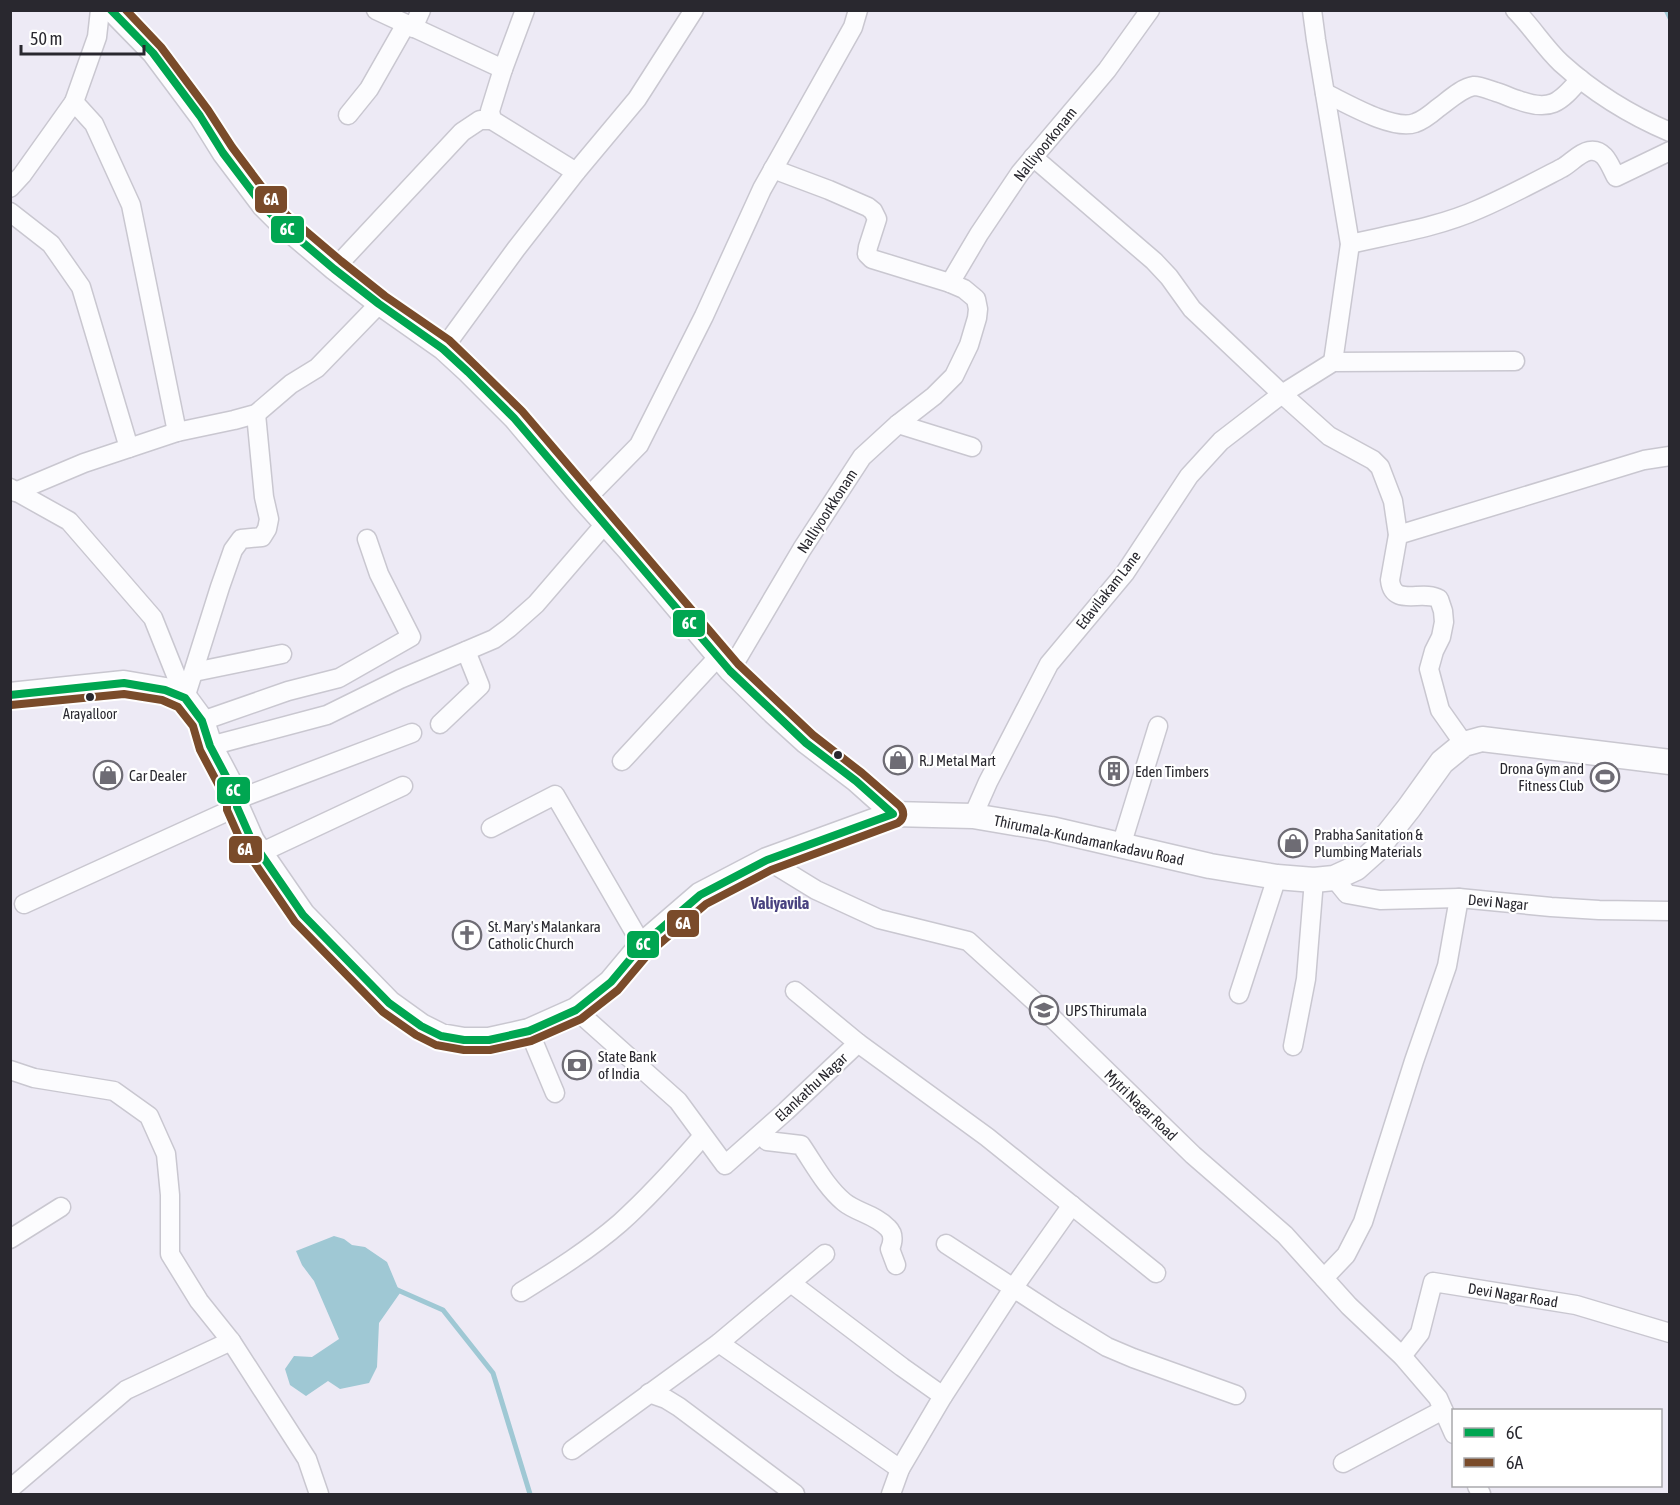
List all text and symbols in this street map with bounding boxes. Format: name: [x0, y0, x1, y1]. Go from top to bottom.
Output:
scale bar: [21, 18, 144, 56]
text: 50 m: [30, 28, 62, 49]
street label: Nalliyoorkonam: [1010, 104, 1080, 184]
line badge: 6A: [254, 185, 288, 214]
text: 6A: [263, 190, 279, 208]
line badge: 6C: [270, 215, 305, 244]
text: 6C: [280, 220, 295, 238]
street label: Nalliyoorkkonam: [794, 466, 860, 556]
street label: Edavilakam Lane: [1072, 547, 1144, 632]
line badge: 6C: [672, 609, 706, 638]
text: 6C: [682, 614, 697, 632]
marker: Arayalloor: [84, 691, 96, 703]
place label: Arayalloor: [63, 706, 118, 722]
shop icon: R.J Metal Mart: [882, 744, 914, 776]
unlabelled marker: [832, 749, 844, 761]
place label: R.J Metal Mart: [919, 752, 996, 769]
building icon: Eden Timbers: [1098, 755, 1130, 787]
shop icon: Car Dealer: [92, 759, 124, 791]
place label: Drona Gym and Fitness Club: [1499, 760, 1584, 794]
sports icon: Drona Gym and Fitness Club: [1589, 761, 1621, 793]
place label: Eden Timbers: [1135, 763, 1209, 780]
place label: Car Dealer: [129, 767, 187, 784]
line badge: 6C: [216, 776, 251, 805]
text: 6C: [226, 781, 241, 799]
street label: Thirumala-Kundamankadavu Road: [992, 812, 1186, 868]
place label: Prabha Sanitation & Plumbing Materials: [1314, 826, 1423, 860]
shop icon: Prabha Sanitation & Plumbing Materials: [1277, 827, 1309, 859]
line badge: 6A: [228, 835, 263, 864]
text: 6A: [237, 840, 253, 858]
street label: Devi Nagar: [1467, 891, 1529, 913]
district label: Valiyavila: [750, 894, 809, 912]
line badge: 6A: [666, 909, 700, 938]
text: 6A: [675, 914, 691, 932]
place label: St. Mary's Malankara Catholic Church: [488, 918, 601, 952]
church icon: St. Mary's Malankara Catholic Church: [451, 919, 483, 951]
line badge: 6C: [626, 930, 660, 959]
text: 6C: [636, 935, 651, 953]
school or university icon: UPS Thirumala: [1028, 994, 1060, 1026]
place label: UPS Thirumala: [1065, 1002, 1147, 1019]
place label: State Bank of India: [598, 1048, 657, 1082]
bank icon: State Bank of India: [561, 1049, 593, 1081]
street label: Elankathu Nagar: [771, 1049, 851, 1125]
street label: Mytri Nagar Road: [1101, 1066, 1181, 1144]
street label: Devi Nagar Road: [1467, 1280, 1559, 1310]
legend: [1452, 1409, 1662, 1487]
text: 6C: [1506, 1422, 1523, 1443]
text: 6A: [1506, 1452, 1523, 1473]

